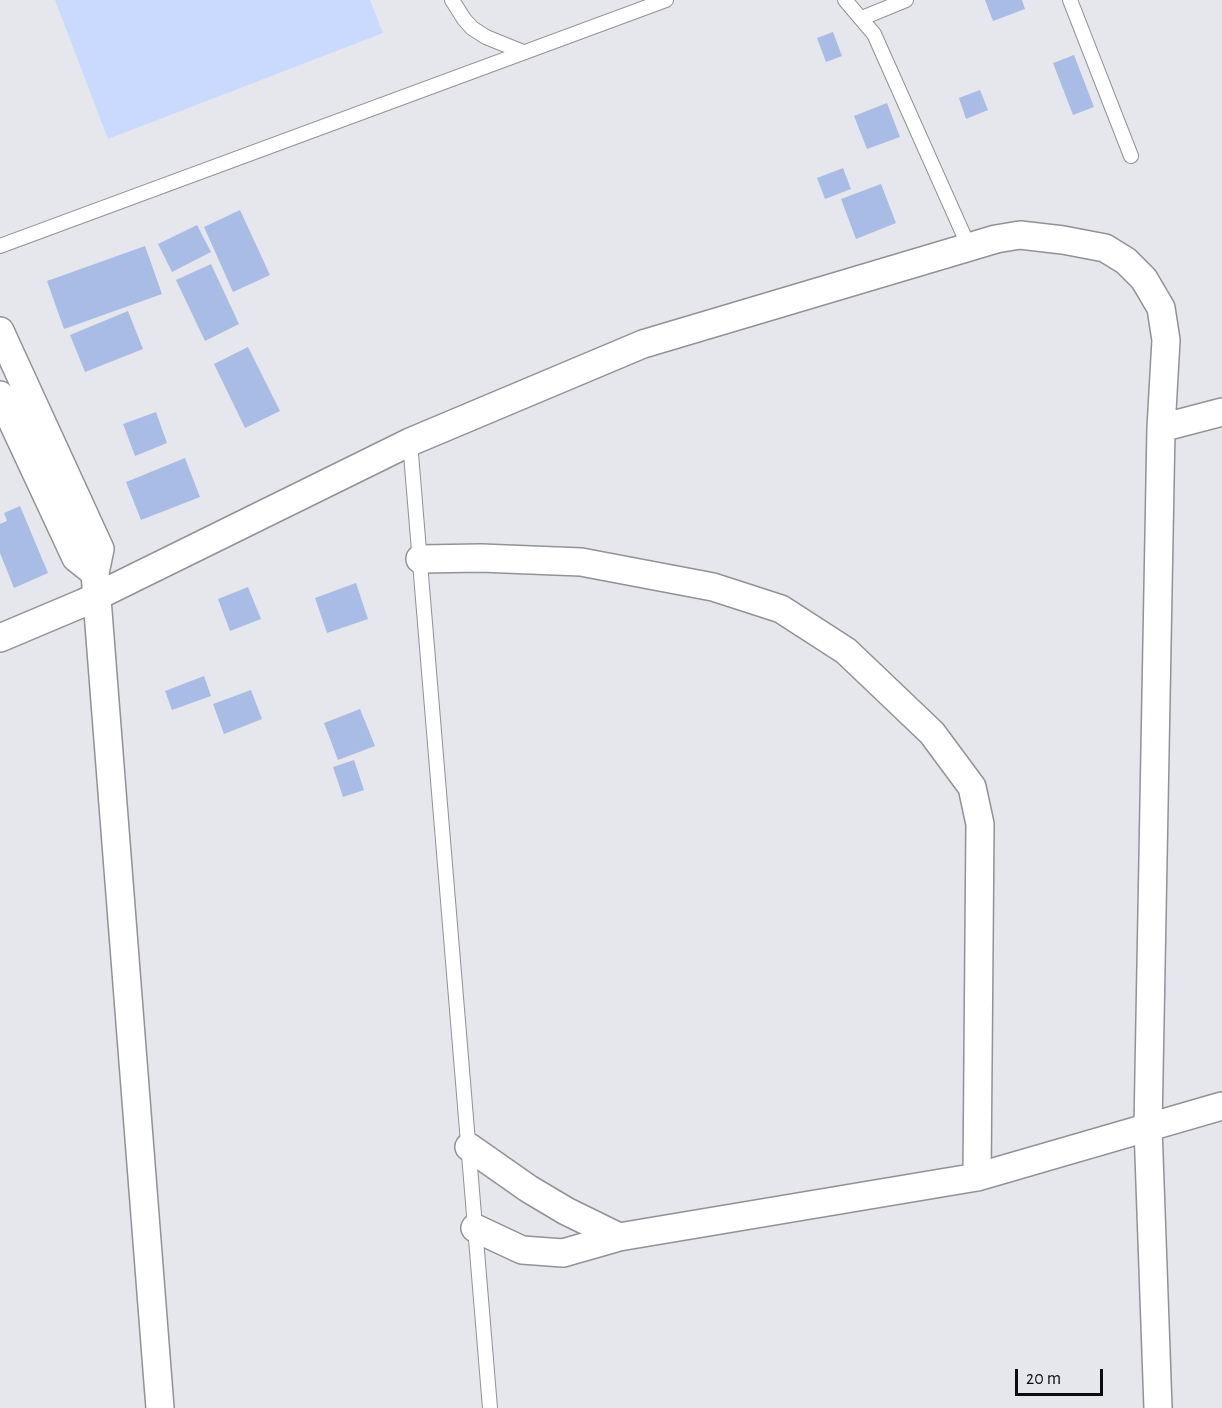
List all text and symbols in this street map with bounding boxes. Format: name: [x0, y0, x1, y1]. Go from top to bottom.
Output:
scale bar: [1018, 1357, 1106, 1395]
text: 20 m: [1026, 1370, 1061, 1388]

